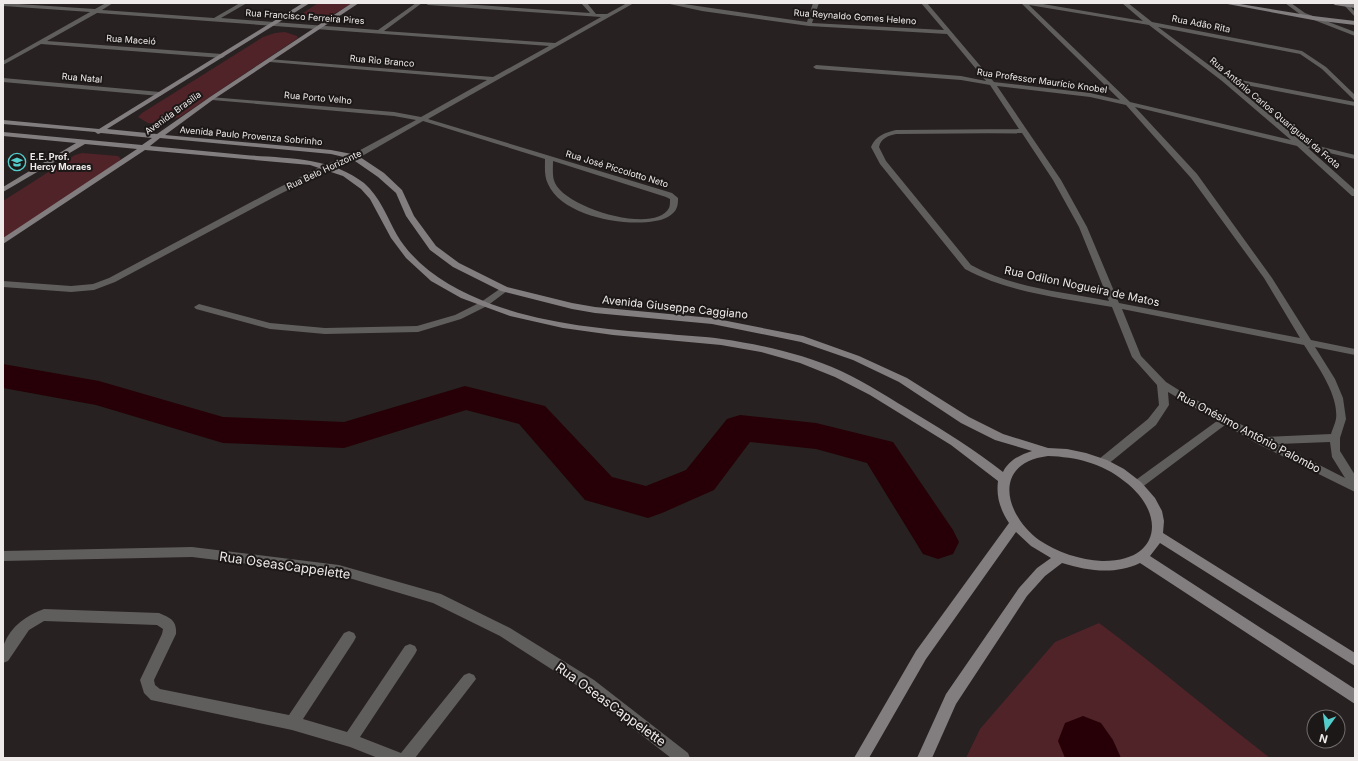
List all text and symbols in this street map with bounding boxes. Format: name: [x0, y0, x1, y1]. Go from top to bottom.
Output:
street label: Rua Francisco Ferreira Pires: [245, 7, 365, 26]
street label: Rua Reynaldo Gomes Heleno: [793, 7, 917, 26]
street label: Rua Adão Rita: [1171, 12, 1231, 35]
street label: Rua Maceió: [106, 32, 156, 47]
street label: Rua Rio Branco: [349, 52, 415, 69]
street label: Rua Antônio Carlos Quariguasi da Frota: [1208, 55, 1343, 171]
street label: Rua Professor Maurício Knobel: [976, 66, 1108, 95]
street label: Rua Natal: [61, 70, 103, 85]
street label: Avenida Brasília: [142, 88, 203, 137]
street label: Rua Porto Velho: [284, 89, 352, 106]
street label: Avenida Paulo Provenza Sobrinho: [179, 124, 323, 147]
street label: Rua Belo Horizonte: [285, 147, 363, 192]
street label: Rua José Piccolotto Neto: [565, 148, 670, 189]
place label: E.E. Prof. Hercy Moraes: [30, 151, 91, 172]
school or university icon: E.E. Prof. Hercy Moraes: [7, 152, 27, 172]
street label: Rua Odilon Nogueira de Matos: [1003, 263, 1161, 309]
street label: Avenida Giuseppe Caggiano: [601, 292, 749, 322]
street label: Rua Onésimo Antônio Palombo: [1175, 388, 1323, 476]
street label: Rua OseasCappelette: [218, 548, 352, 582]
street label: Rua OseasCappelette: [553, 659, 669, 749]
north arrow: [1306, 709, 1346, 749]
text: N: [1318, 731, 1329, 747]

